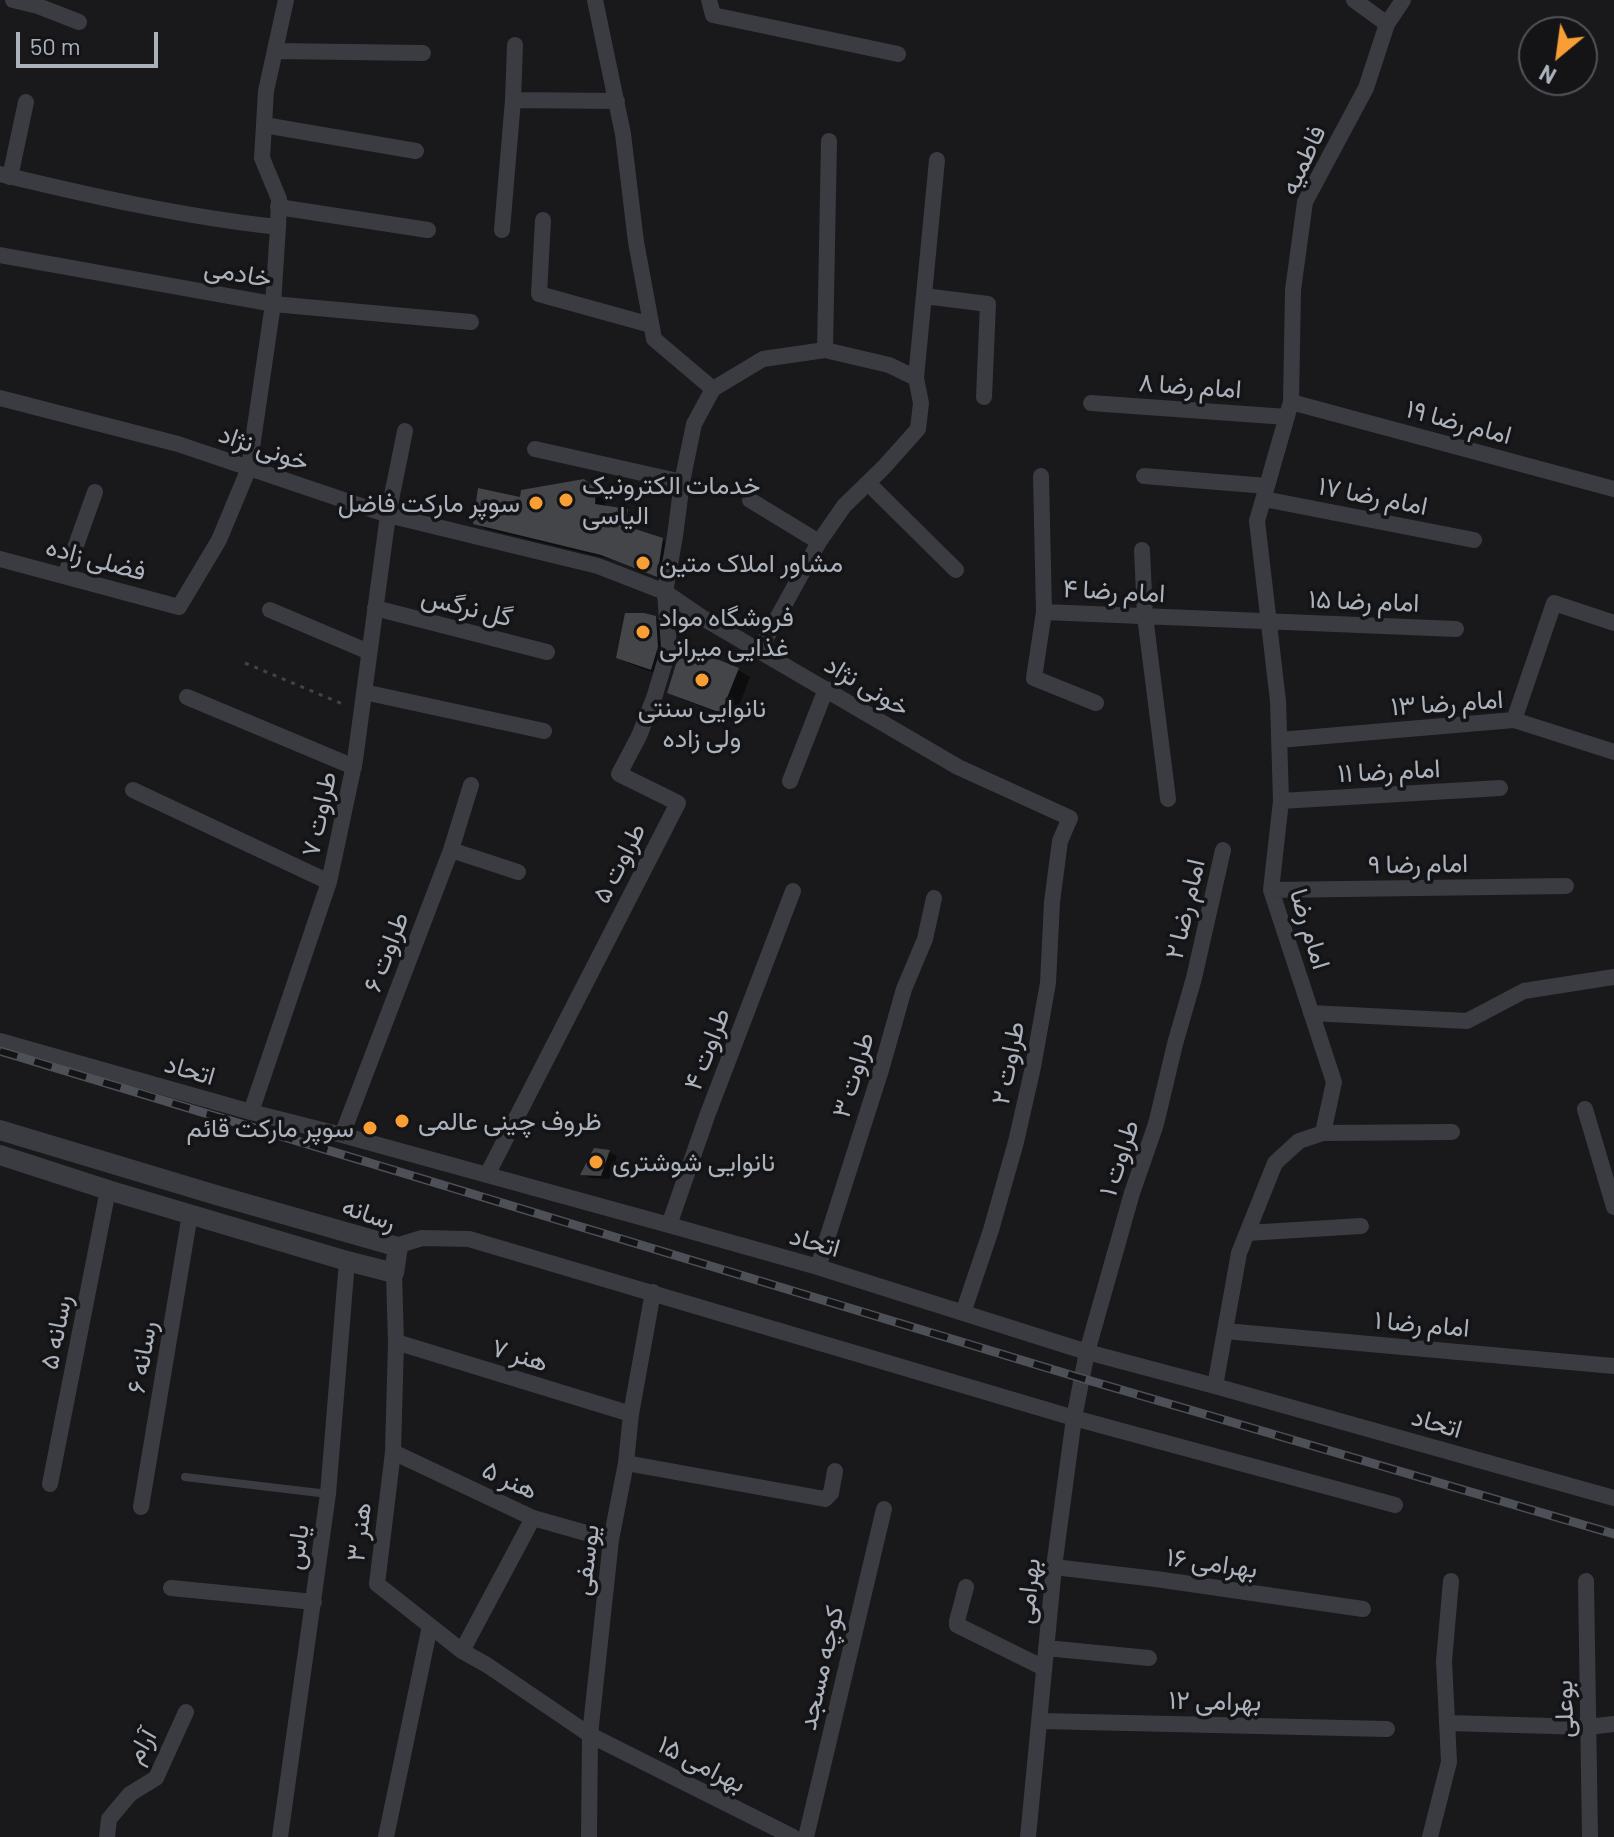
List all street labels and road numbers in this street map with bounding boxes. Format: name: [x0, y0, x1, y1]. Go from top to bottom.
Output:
street label: فاطمیه: [1273, 120, 1333, 200]
street label: خادمی: [202, 252, 274, 294]
street label: امام رضا ۸: [1137, 367, 1243, 405]
street label: امام رضا ۱۹: [1403, 393, 1515, 451]
street label: خونی نژاد: [215, 418, 313, 478]
street label: امام رضا ۱۷: [1316, 470, 1430, 522]
street label: فضلی زاده: [43, 531, 149, 587]
street label: امام رضا ۴: [1062, 573, 1166, 609]
street label: گل نرگس: [418, 581, 516, 633]
street label: امام رضا ۱۵: [1308, 583, 1420, 619]
street label: خونی نژاد: [819, 649, 915, 723]
street label: امام رضا ۱۳: [1390, 684, 1504, 722]
street label: امام رضا ۱۱: [1337, 753, 1441, 789]
street label: طراوت ۷: [295, 769, 343, 859]
street label: طراوت ۵: [586, 818, 652, 908]
street label: امام رضا ۹: [1367, 848, 1469, 880]
street label: امام رضا ۲: [1158, 856, 1212, 962]
street label: امام رضا: [1283, 885, 1337, 973]
street label: طراوت ۶: [356, 907, 416, 997]
street label: طراوت ۴: [677, 1003, 737, 1095]
street label: طراوت ۲: [985, 1019, 1031, 1107]
street label: طراوت ۳: [825, 1028, 881, 1122]
street label: اتحاد: [161, 1048, 219, 1092]
street label: طراوت ۱: [1092, 1116, 1146, 1200]
street label: رسانه: [338, 1190, 400, 1238]
street label: اتحاد: [786, 1220, 844, 1264]
street label: رسانه ۵: [33, 1292, 79, 1372]
street label: امام رضا ۱: [1373, 1304, 1471, 1344]
street label: رسانه ۶: [120, 1318, 164, 1396]
street label: هنر ۷: [488, 1332, 552, 1378]
street label: اتحاد: [1408, 1401, 1466, 1445]
street label: هنر ۵: [477, 1454, 543, 1506]
street label: هنر ۳: [340, 1501, 378, 1563]
street label: یاس: [278, 1522, 316, 1572]
street label: یوسفی: [566, 1523, 606, 1597]
street label: بهرامی ۱۶: [1165, 1541, 1259, 1585]
street label: بهرامی: [1009, 1556, 1047, 1626]
street label: کوچه مسجد: [792, 1603, 850, 1733]
street label: بوعلی: [1548, 1680, 1580, 1738]
street label: بهرامی ۱۲: [1169, 1685, 1261, 1717]
street label: آرام: [119, 1723, 163, 1769]
street label: بهرامی ۱۵: [653, 1729, 751, 1799]

